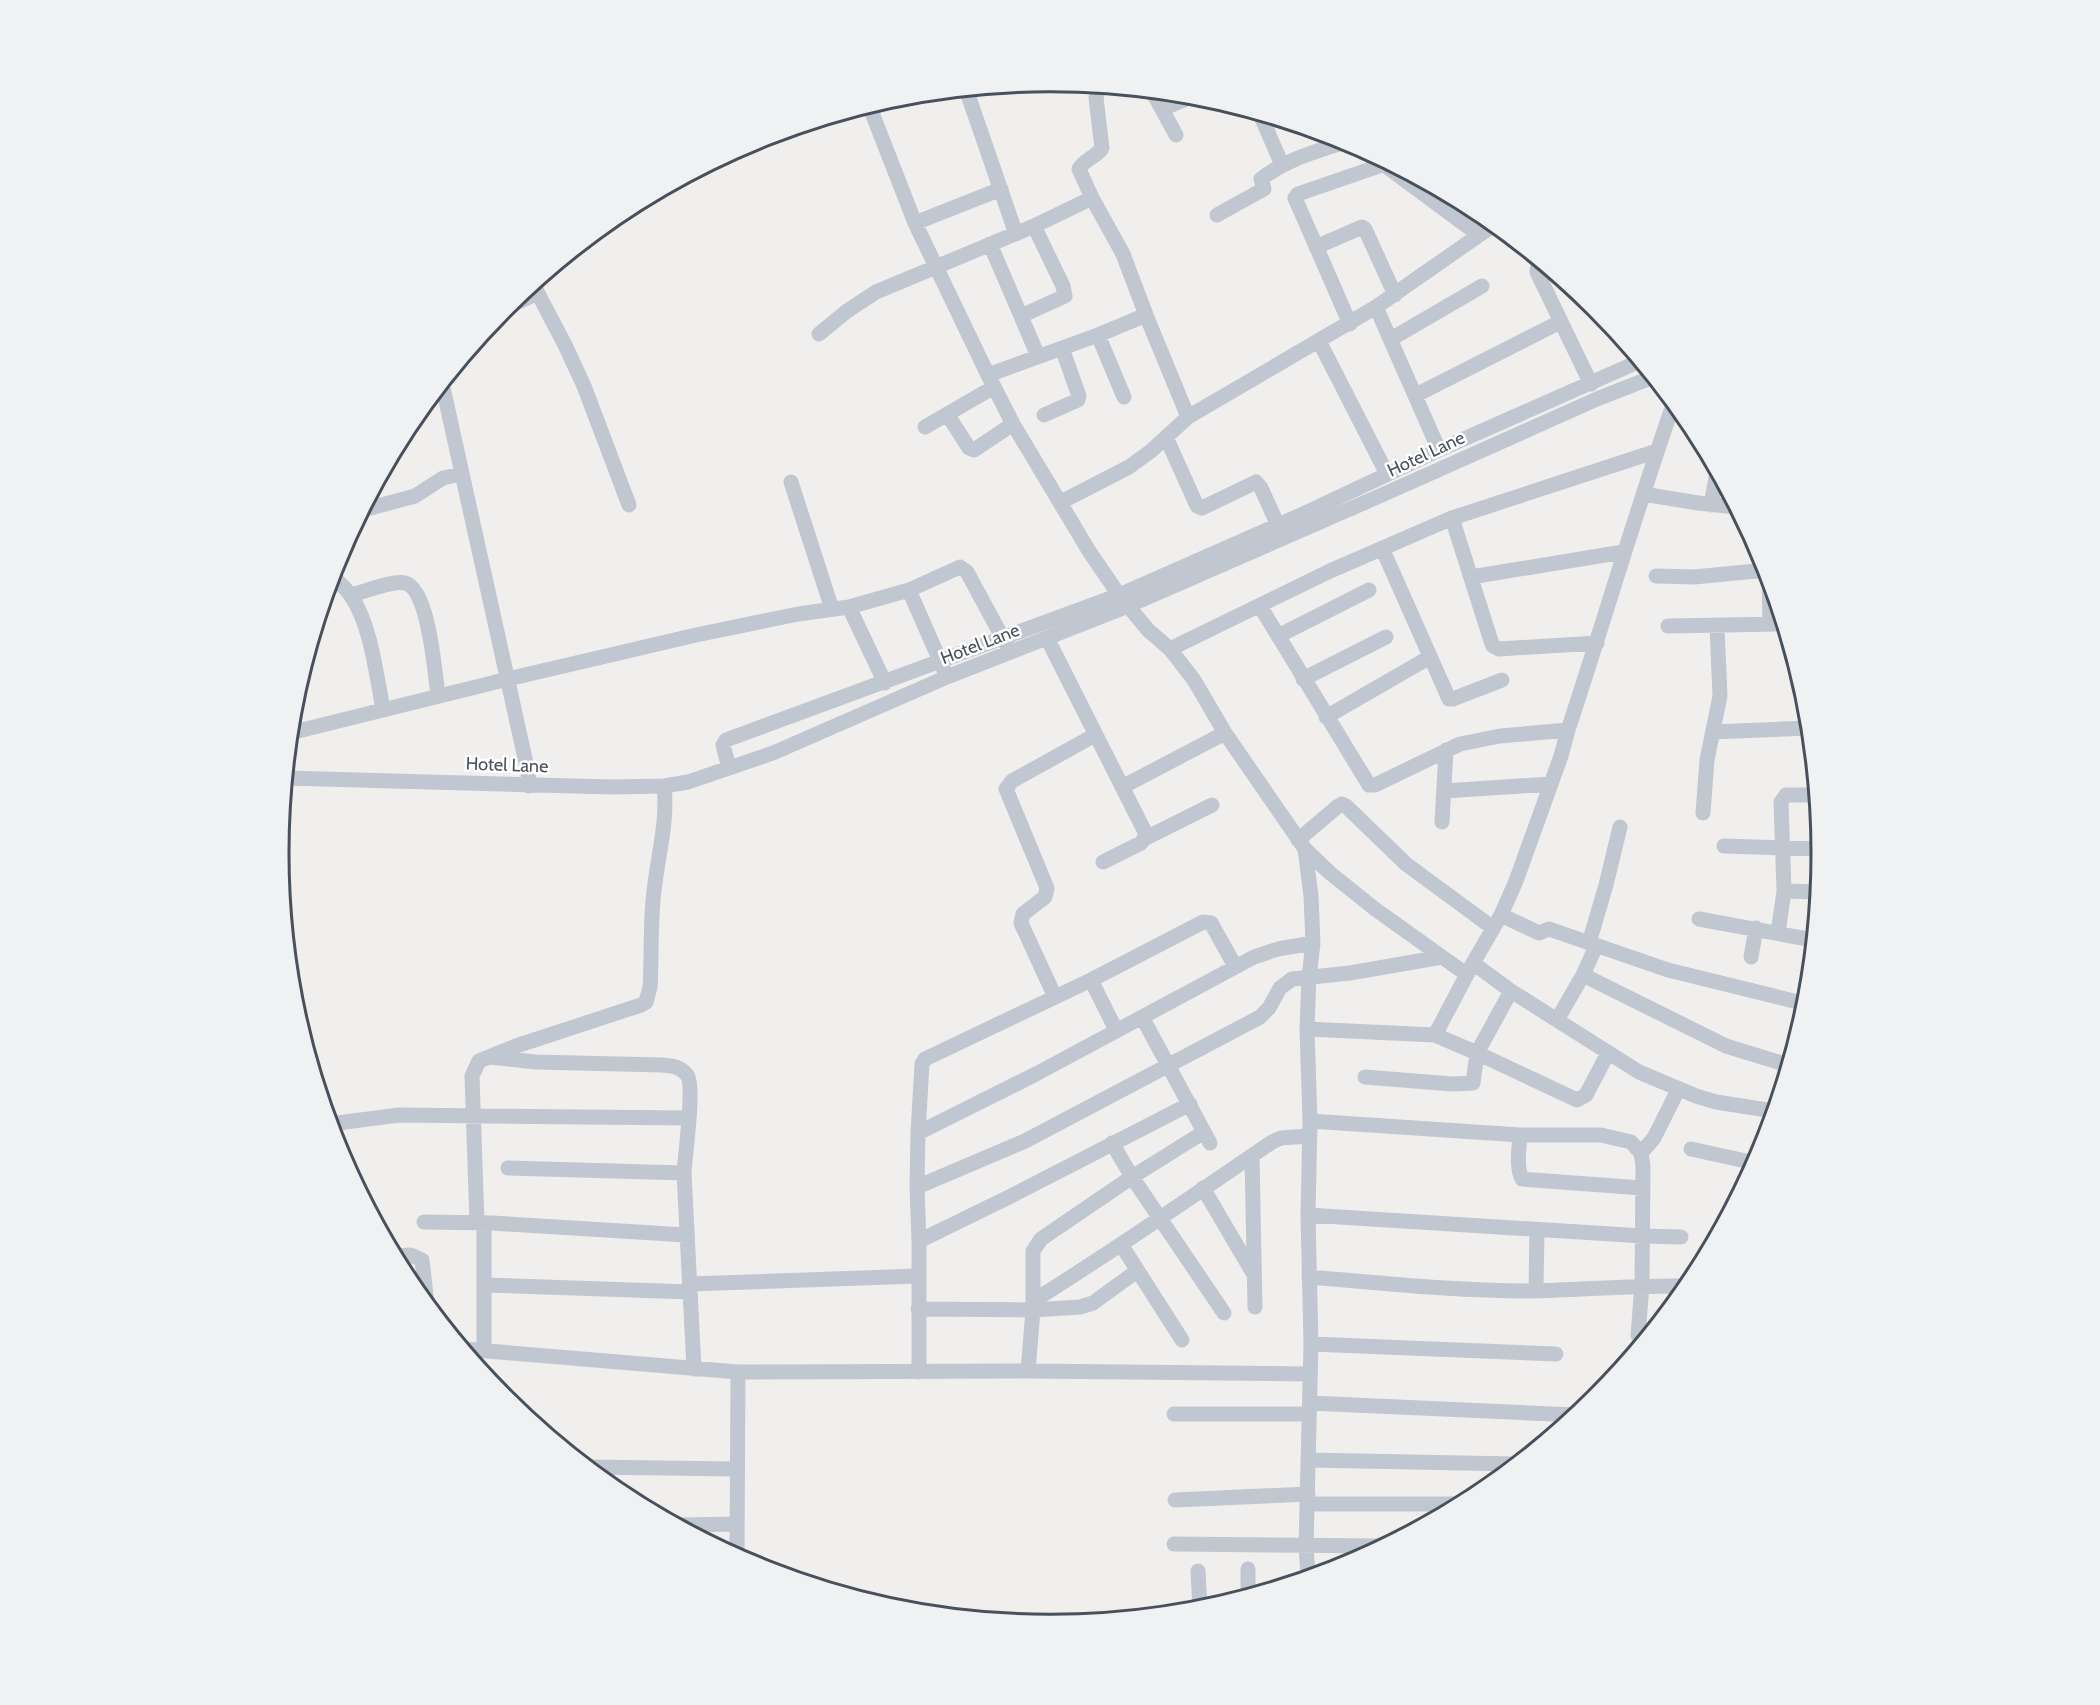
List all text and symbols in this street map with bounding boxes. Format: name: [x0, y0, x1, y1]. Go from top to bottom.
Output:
street label: Hotel Lane: [1384, 427, 1468, 481]
street label: Hotel Lane: [937, 619, 1023, 669]
street label: Hotel Lane: [465, 753, 549, 777]

